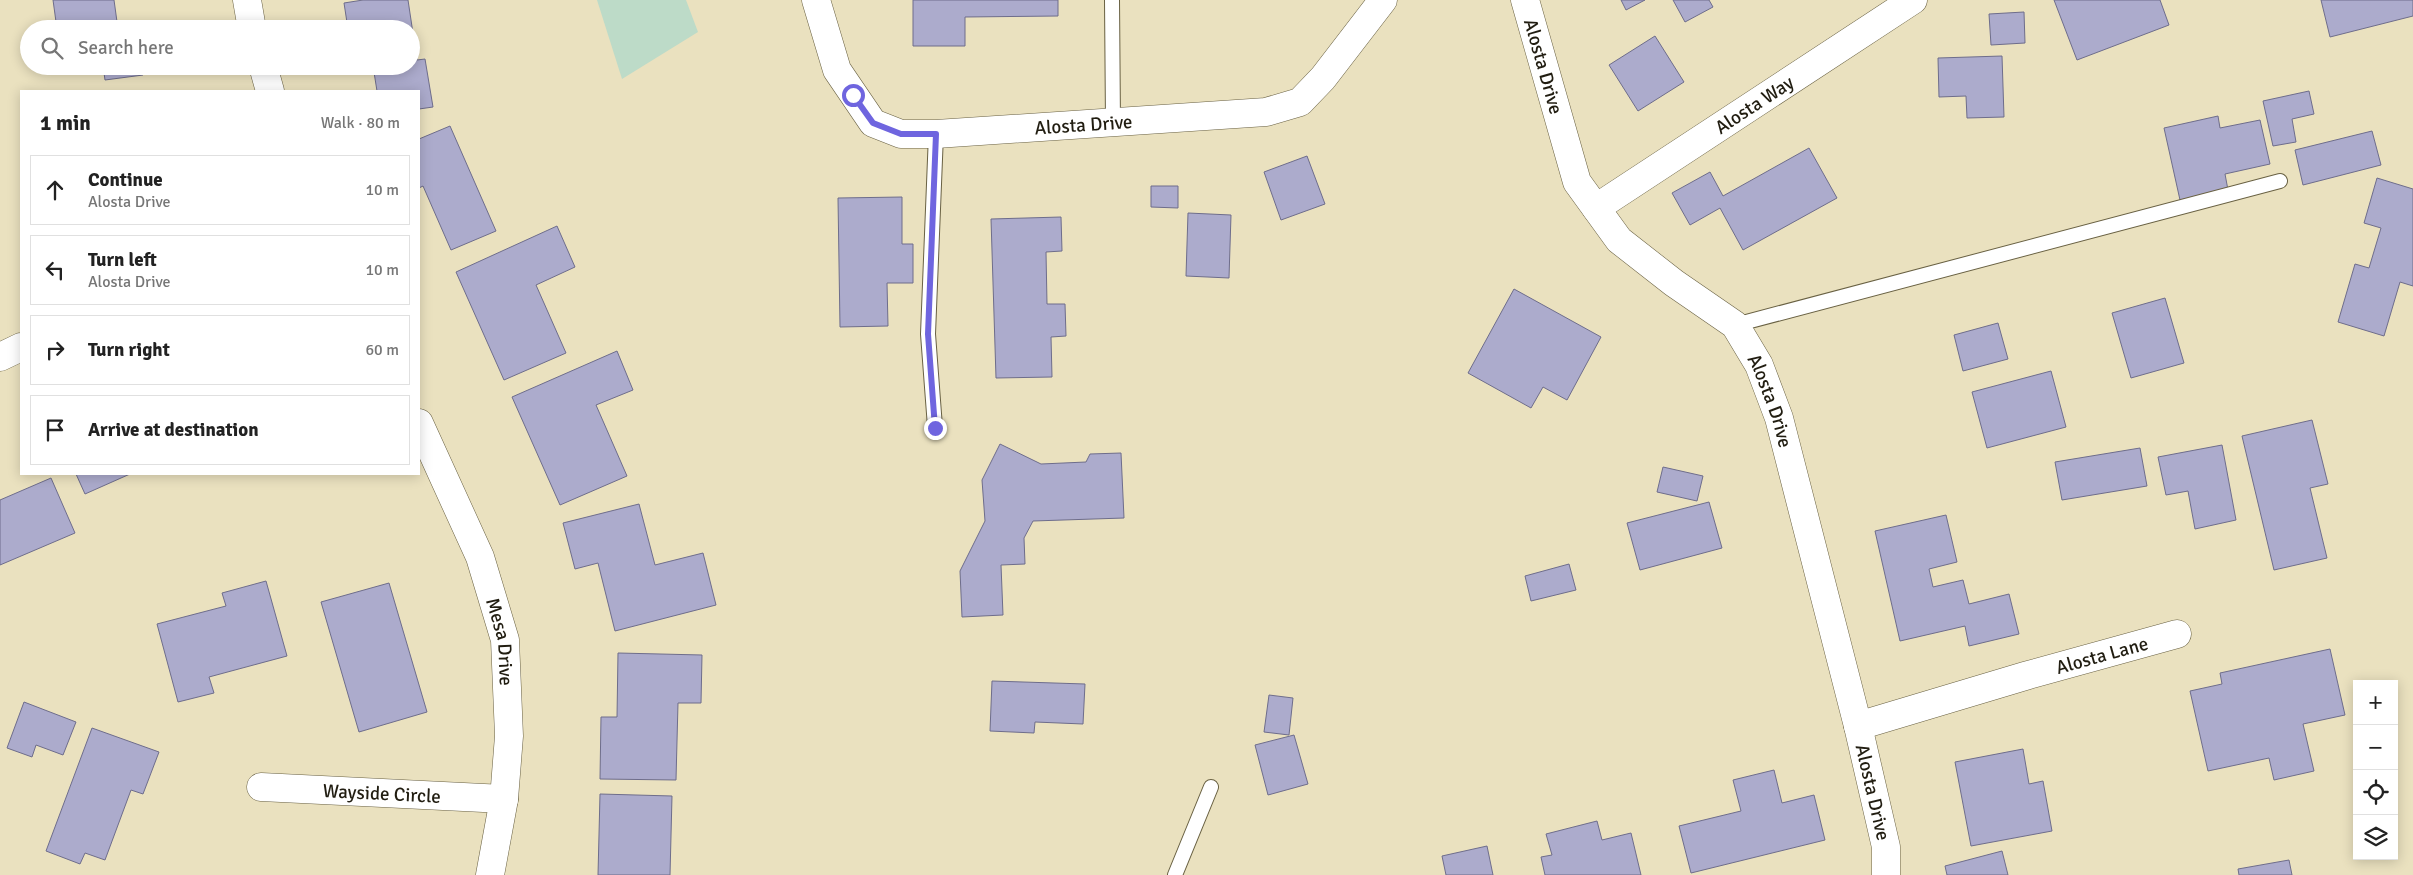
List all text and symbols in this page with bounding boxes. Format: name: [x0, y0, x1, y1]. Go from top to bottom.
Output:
street label: Alosta Drive: [1518, 16, 1568, 117]
search box: [20, 20, 420, 75]
icon: search: [38, 34, 66, 62]
text: Search here: [78, 36, 174, 60]
street label: Alosta Way: [1711, 71, 1799, 140]
route start: [842, 84, 865, 107]
text: 1 min: [40, 110, 91, 136]
street label: Alosta Drive: [1034, 110, 1133, 140]
text: Walk · 80 m: [321, 113, 400, 133]
text: Continue: [88, 168, 163, 192]
icon: ahead: [41, 176, 69, 204]
text: 10 m: [365, 180, 399, 200]
text: Alosta Drive: [88, 192, 171, 212]
text: Turn left: [88, 248, 157, 272]
icon: left: [41, 256, 69, 284]
text: 10 m: [365, 260, 399, 280]
text: Alosta Drive: [88, 272, 171, 292]
icon: right: [41, 336, 69, 364]
text: Turn right: [88, 338, 170, 362]
text: 60 m: [365, 340, 399, 360]
street label: Alosta Drive: [1742, 350, 1797, 450]
icon: arrive: [41, 416, 69, 444]
route end: [924, 417, 947, 440]
text: Arrive at destination: [88, 418, 259, 442]
street label: Mesa Drive: [480, 595, 518, 686]
street label: Alosta Lane: [2053, 632, 2151, 680]
map controls: [2353, 680, 2398, 860]
button: +: [2353, 680, 2398, 725]
button: −: [2353, 725, 2398, 770]
street label: Alosta Drive: [1850, 742, 1895, 843]
button: locate: [2353, 770, 2398, 815]
street label: Wayside Circle: [322, 779, 441, 809]
button: layers: [2353, 815, 2398, 860]

